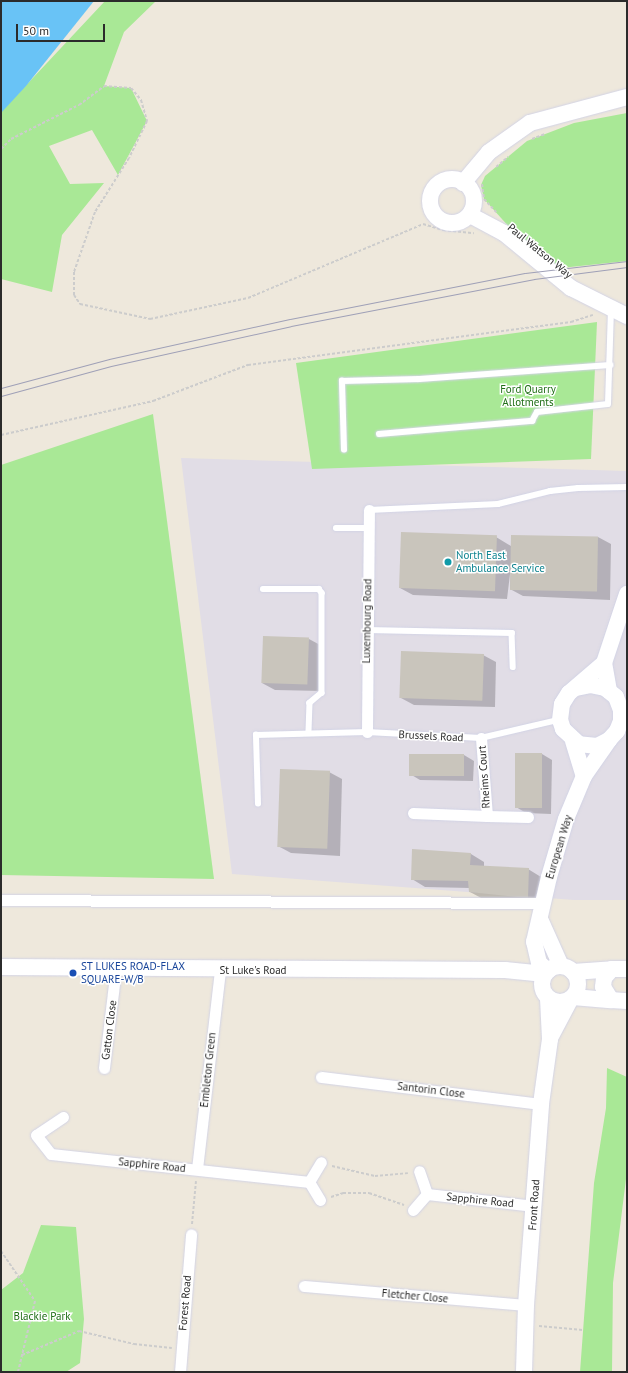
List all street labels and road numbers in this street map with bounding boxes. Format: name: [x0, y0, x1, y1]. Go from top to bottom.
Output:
street label: Paul Watson Way: [505, 221, 575, 281]
street label: Luxembourg Road: [360, 578, 374, 664]
street label: Brussels Road: [398, 728, 464, 744]
street label: Rheims Court: [475, 745, 493, 809]
street label: European Way: [543, 813, 575, 881]
street label: St Luke's Road: [219, 963, 287, 977]
street label: Gatton Close: [99, 999, 119, 1061]
street label: Embleton Green: [197, 1032, 219, 1108]
street label: Santorin Close: [396, 1079, 466, 1101]
street label: Sapphire Road: [118, 1155, 186, 1175]
street label: Front Road: [526, 1179, 542, 1231]
street label: Sapphire Road: [446, 1190, 514, 1210]
street label: Forest Road: [176, 1275, 194, 1331]
street label: Fletcher Close: [381, 1287, 449, 1305]

